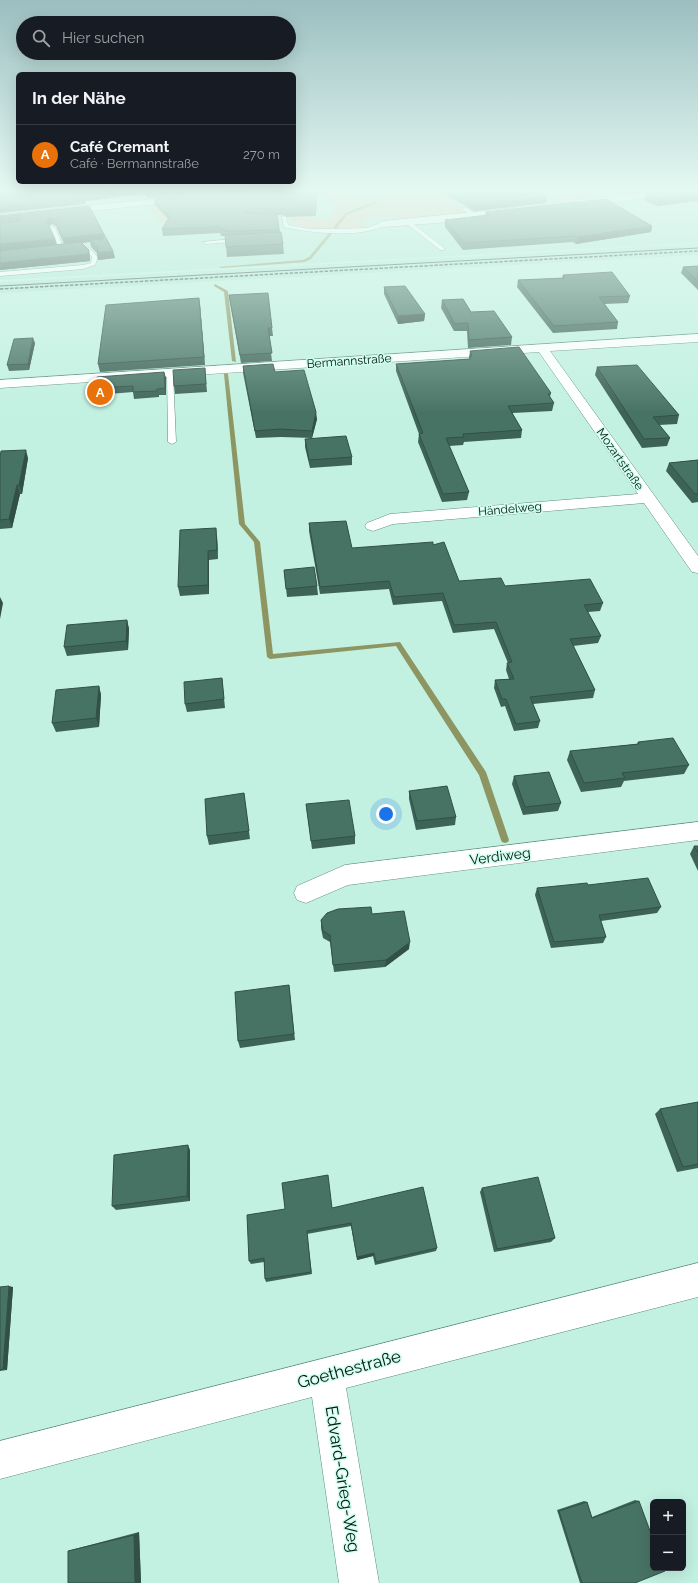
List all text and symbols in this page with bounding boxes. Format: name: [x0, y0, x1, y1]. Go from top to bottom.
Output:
search box: [16, 16, 296, 60]
icon: search: [30, 27, 52, 49]
text: Hier suchen: [62, 29, 145, 47]
text: In der Nähe: [32, 88, 126, 108]
text: Café Cremant: [70, 138, 169, 156]
text: A: [41, 147, 49, 162]
text: 270 m: [243, 147, 280, 162]
text: Café · Bermannstraße: [70, 156, 199, 171]
street label: Bermannstraße: [306, 351, 392, 371]
pin: A: [87, 377, 113, 407]
street label: Mozartstraße: [594, 425, 646, 493]
street label: Händelweg: [478, 499, 542, 519]
your location: [376, 804, 396, 824]
street label: Verdiweg: [469, 844, 531, 868]
street label: Goethestraße: [295, 1346, 403, 1392]
street label: Edvard-Grieg-Weg: [322, 1404, 364, 1554]
map controls: [650, 1499, 686, 1571]
button: +: [650, 1499, 686, 1535]
button: −: [650, 1535, 686, 1571]

